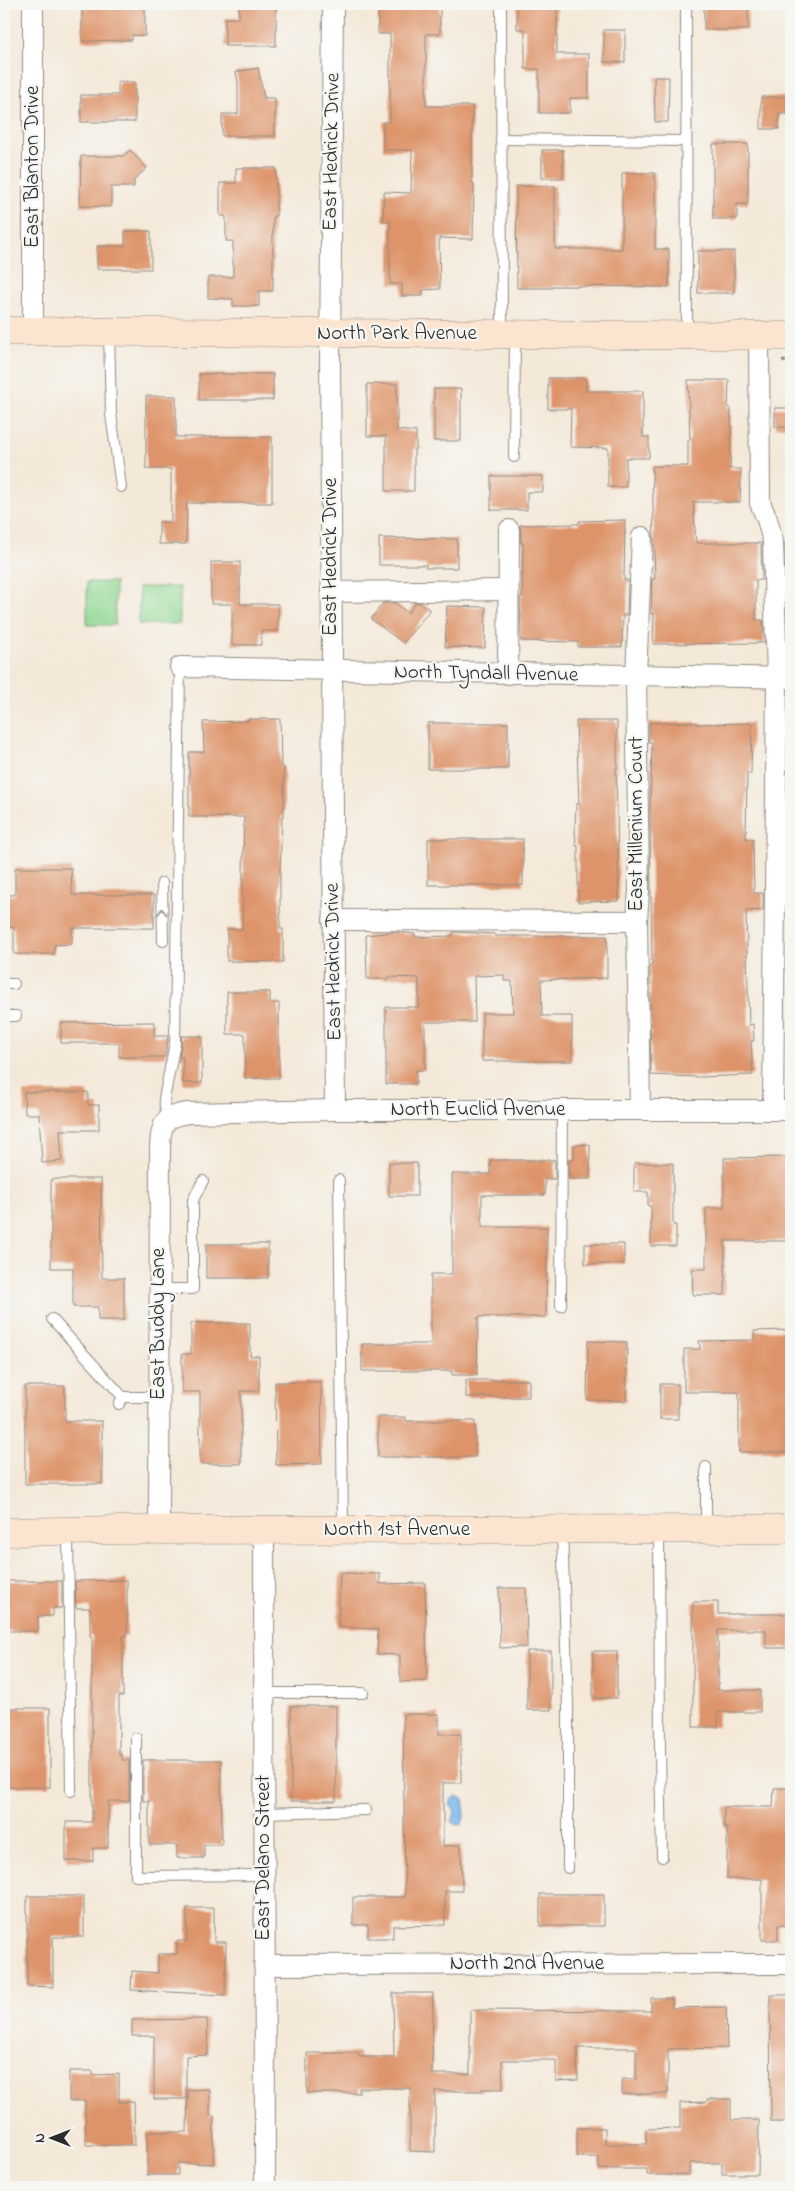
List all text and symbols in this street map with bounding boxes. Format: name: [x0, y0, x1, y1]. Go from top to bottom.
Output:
street label: East Hedrick Drive: [316, 72, 348, 231]
street label: East Blanton Drive: [18, 85, 48, 248]
street label: North Park Avenue: [317, 319, 478, 349]
street label: East Hedrick Drive: [316, 477, 346, 636]
street label: North Tyndall Avenue: [393, 657, 579, 693]
street label: East Millenium Court: [622, 736, 652, 912]
street label: East Hedrick Drive: [318, 882, 350, 1041]
one-way arrow: [157, 908, 168, 916]
street label: North Euclid Avenue: [390, 1095, 566, 1125]
street label: East Buddy Lane: [144, 1247, 176, 1400]
street label: North 1st Avenue: [324, 1515, 471, 1545]
street label: East Delano Street: [249, 1775, 279, 1941]
street label: North 2nd Avenue: [450, 1949, 605, 1979]
north arrow: [28, 2114, 78, 2164]
text: N: [30, 2133, 51, 2143]

